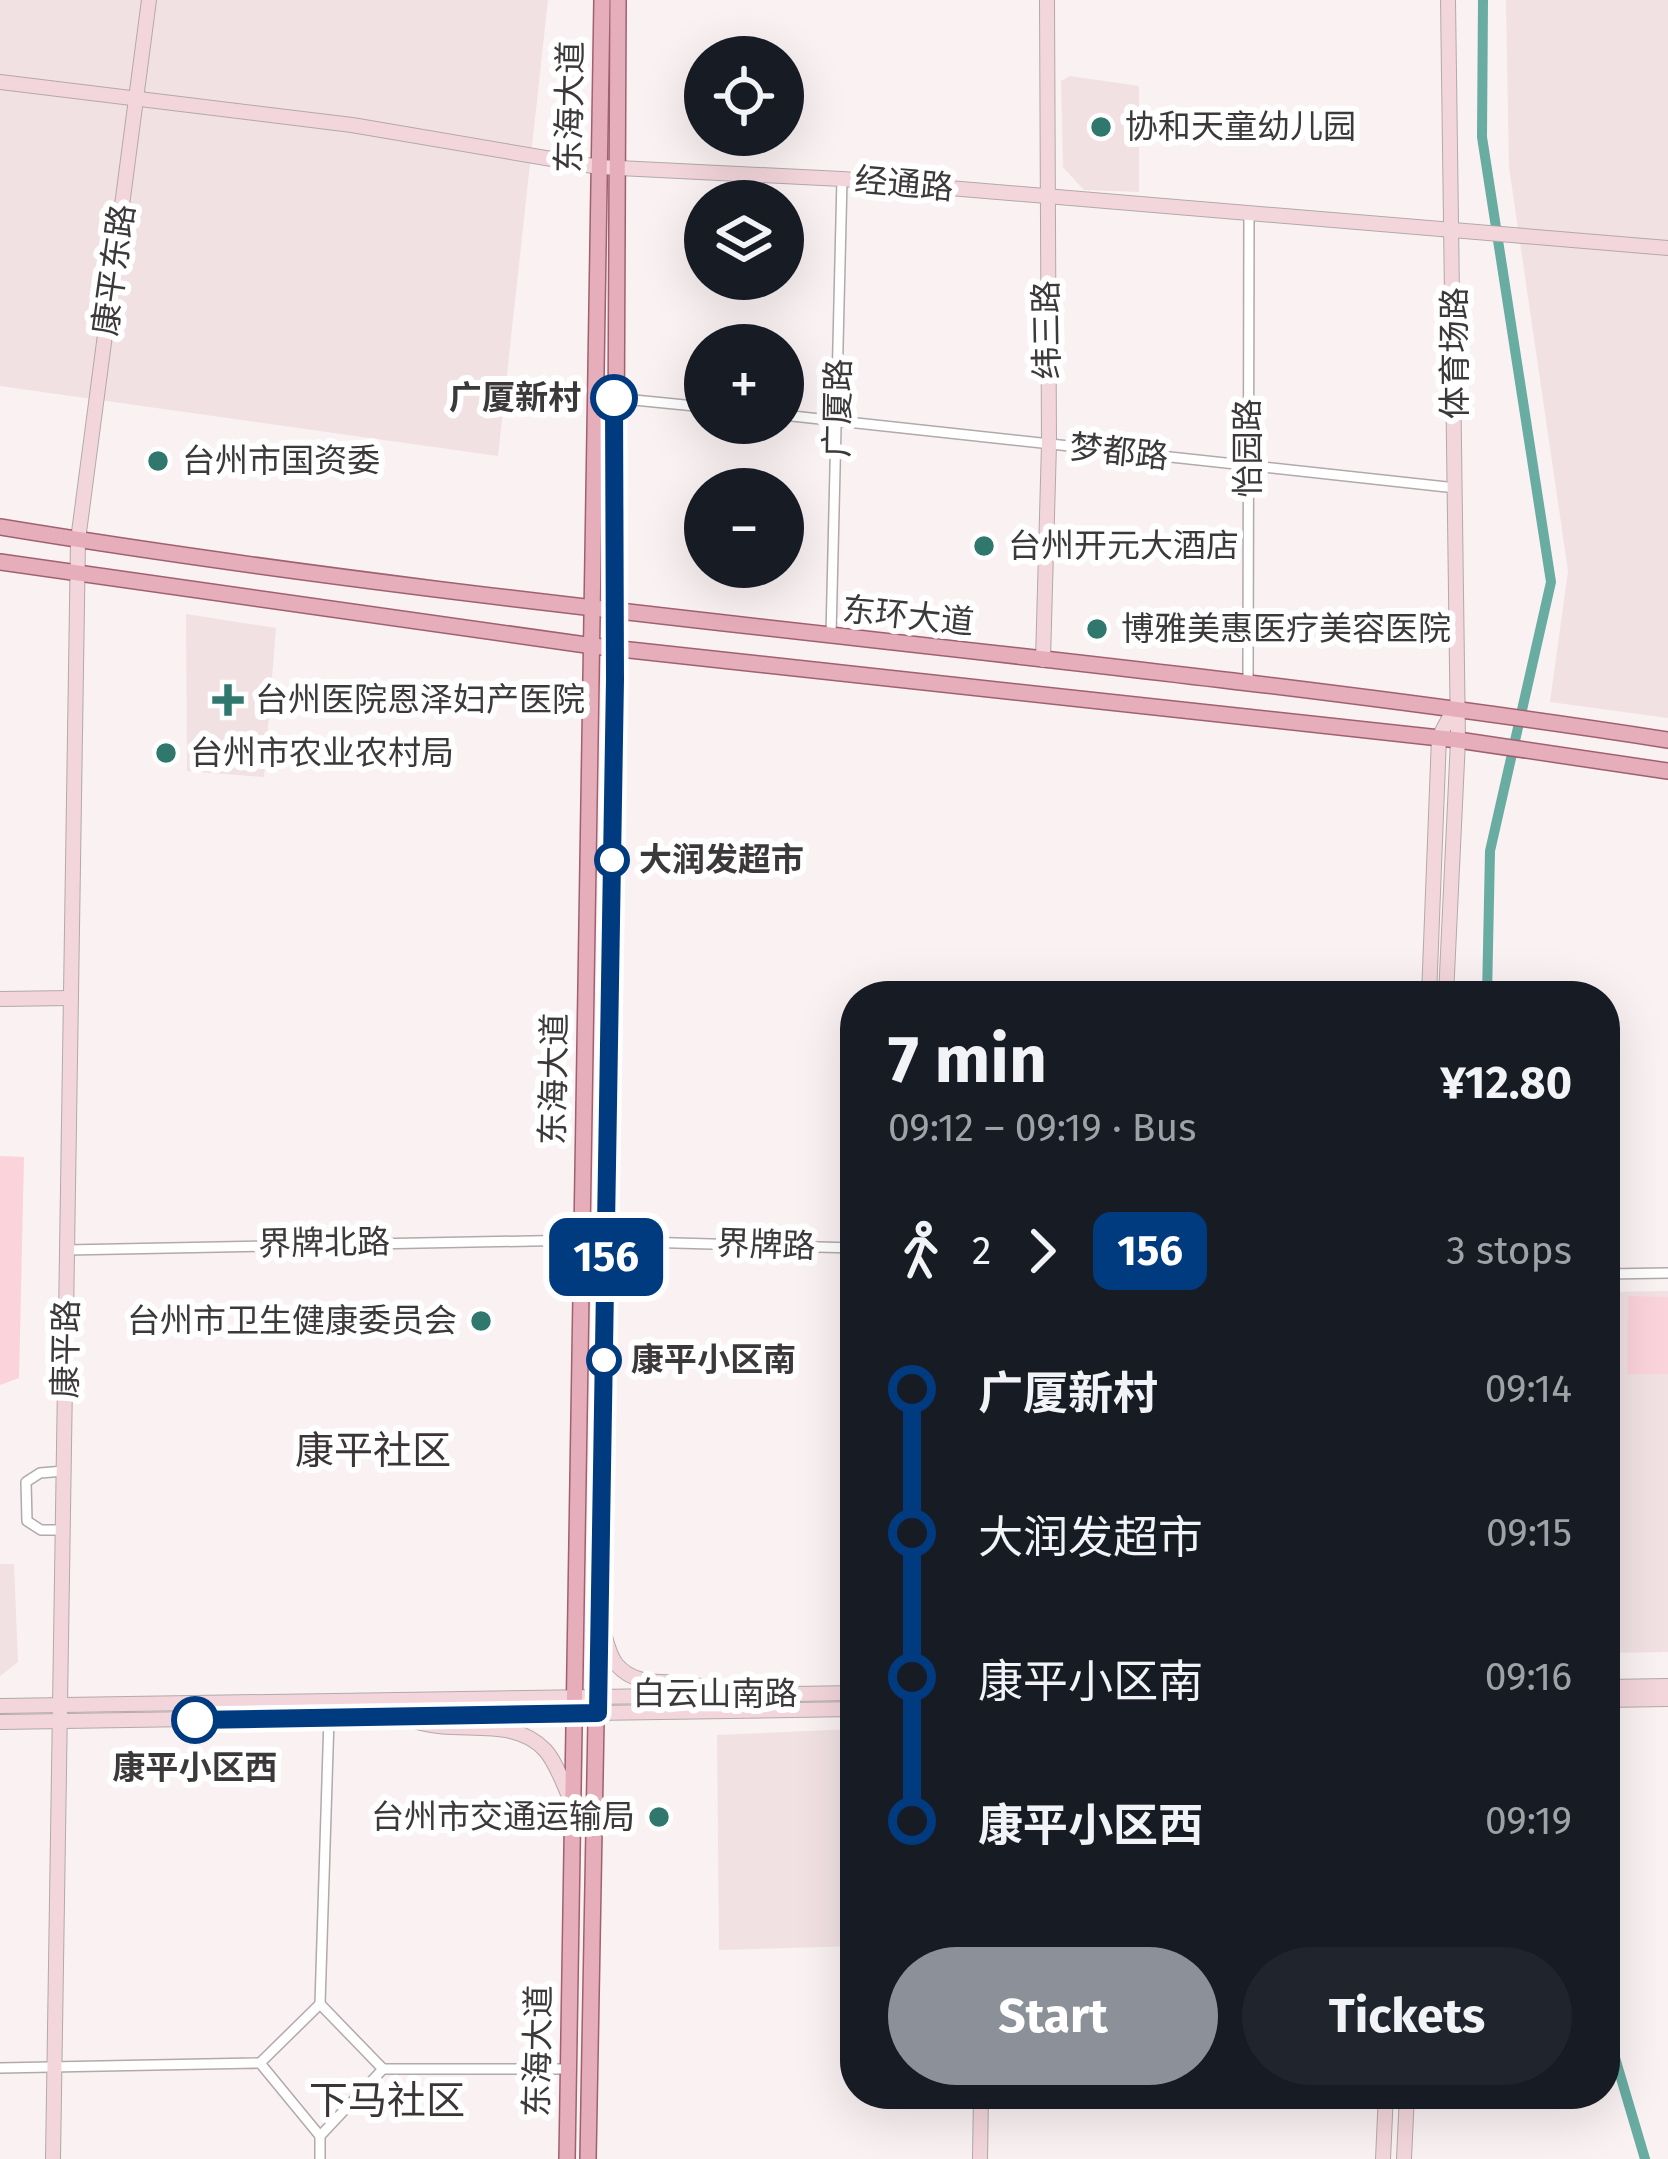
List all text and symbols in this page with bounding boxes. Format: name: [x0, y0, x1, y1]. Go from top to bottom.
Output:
map controls: [684, 36, 804, 588]
button: locate: [684, 36, 804, 156]
street label: 东海大道: [549, 41, 591, 173]
place label: 协和天童幼儿园: [1125, 107, 1356, 147]
marker: 协和天童幼儿园: [1088, 114, 1114, 140]
street label: 经通路: [853, 160, 955, 208]
button: layers: [684, 180, 804, 300]
street label: 康平东路: [85, 202, 143, 338]
street label: 纬三路: [1026, 280, 1068, 380]
street label: 体育场路: [1435, 287, 1475, 419]
button: +: [684, 324, 804, 444]
street label: 广厦路: [817, 358, 859, 458]
marker: 广厦新村: [592, 376, 636, 420]
place label: 广厦新村: [449, 378, 581, 418]
street label: 怡园路: [1228, 399, 1268, 498]
street label: 梦都路: [1068, 427, 1170, 477]
place label: 台州市国资委: [182, 441, 380, 481]
marker: 台州市国资委: [145, 448, 171, 474]
button: −: [684, 468, 804, 588]
place label: 台州开元大酒店: [1008, 526, 1239, 566]
marker: 台州开元大酒店: [971, 533, 997, 559]
street label: 东环大道: [840, 589, 976, 643]
place label: 博雅美惠医疗美容医院: [1121, 609, 1451, 649]
marker: 博雅美惠医疗美容医院: [1084, 616, 1110, 642]
place label: 台州医院恩泽妇产医院: [255, 680, 585, 720]
marker: 台州医院恩泽妇产医院: [212, 684, 244, 716]
place label: 台州市农业农村局: [190, 733, 454, 773]
marker: 台州市农业农村局: [153, 740, 179, 766]
place label: 大润发超市: [639, 840, 804, 880]
marker: 大润发超市: [596, 844, 628, 876]
street label: 东海大道: [533, 1013, 575, 1145]
text: 7 min: [888, 1020, 1047, 1099]
text: ¥12.80: [1440, 1056, 1572, 1110]
text: 09:12 – 09:19 · Bus: [888, 1105, 1196, 1151]
line badge: 156: [537, 1218, 675, 1296]
icon: walk: [888, 1218, 954, 1284]
icon: forward: [1009, 1218, 1075, 1284]
street label: 界牌北路: [258, 1222, 390, 1264]
street label: 界牌路: [716, 1223, 816, 1267]
text: 156: [1117, 1226, 1183, 1276]
text: 2: [972, 1228, 991, 1274]
text: 3 stops: [1446, 1228, 1572, 1274]
text: 156: [573, 1232, 639, 1282]
street label: 康平路: [45, 1299, 87, 1399]
place label: 台州市卫生健康委员会: [127, 1301, 457, 1341]
marker: 台州市卫生健康委员会: [468, 1308, 494, 1334]
place label: 康平小区南: [631, 1340, 796, 1380]
marker: 康平小区南: [588, 1344, 620, 1376]
text: 09:14: [1485, 1366, 1572, 1412]
text: 广厦新村: [978, 1367, 1158, 1421]
district label: 康平社区: [295, 1428, 451, 1474]
text: 09:15: [1486, 1510, 1572, 1556]
text: 大润发超市: [978, 1511, 1203, 1565]
text: 09:16: [1485, 1654, 1572, 1700]
text: 康平小区南: [978, 1655, 1203, 1709]
street label: 白云山南路: [633, 1674, 798, 1714]
marker: 康平小区西: [173, 1698, 217, 1742]
place label: 康平小区西: [113, 1748, 278, 1788]
place label: 台州市交通运输局: [371, 1797, 635, 1837]
text: 09:19: [1485, 1798, 1572, 1844]
text: 康平小区西: [978, 1799, 1203, 1853]
marker: 台州市交通运输局: [646, 1804, 672, 1830]
button: Start: [888, 1947, 1218, 2085]
button: Tickets: [1242, 1947, 1572, 2085]
street label: 东海大道: [517, 1985, 559, 2117]
district label: 下马社区: [309, 2078, 465, 2124]

